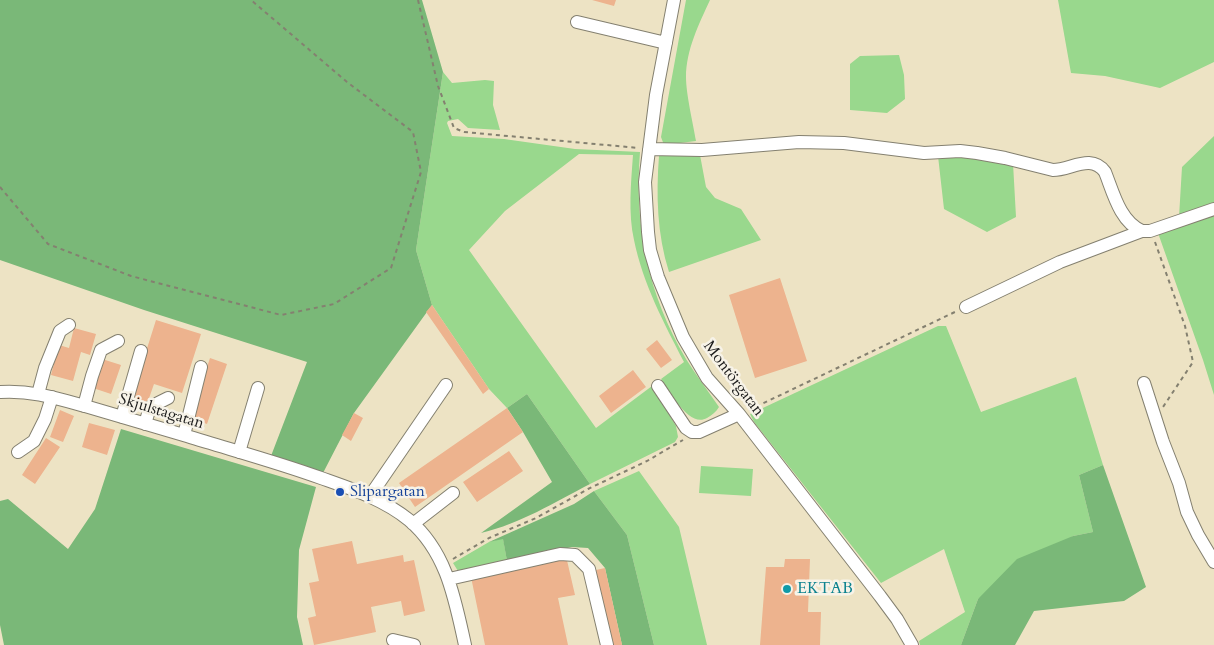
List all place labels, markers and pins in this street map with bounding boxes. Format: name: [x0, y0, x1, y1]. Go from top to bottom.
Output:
place label: Slipargatan: [350, 482, 425, 502]
marker: Slipargatan: [334, 486, 346, 498]
place label: EKTAB: [797, 579, 853, 599]
marker: EKTAB: [781, 583, 793, 595]

